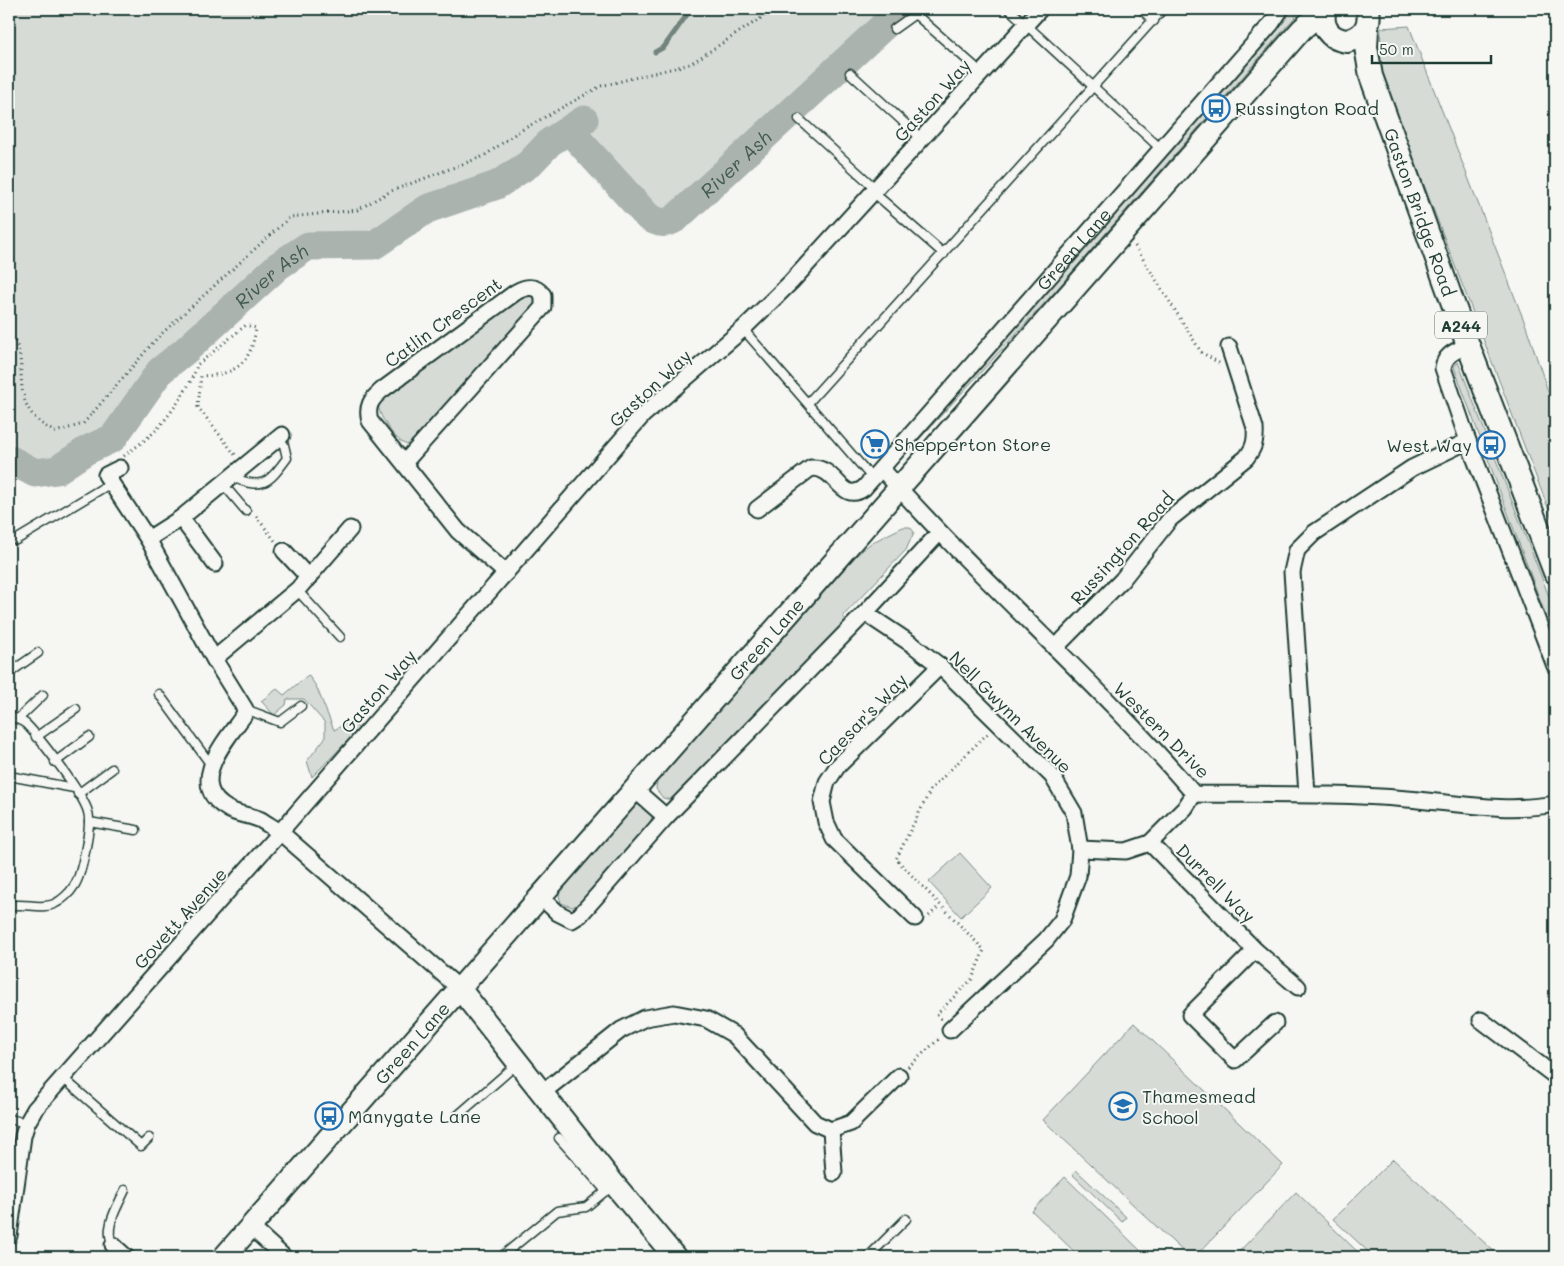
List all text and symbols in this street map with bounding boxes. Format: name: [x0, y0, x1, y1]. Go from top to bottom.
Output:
scale bar: [1372, 32, 1490, 64]
text: 50 m: [1379, 39, 1414, 59]
street label: Gaston Way: [888, 53, 976, 147]
bus stop icon: Russington Road: [1201, 93, 1231, 123]
place label: Russington Road: [1235, 96, 1379, 120]
water label: River Ash: [694, 124, 776, 203]
street label: Gaston Bridge Road: [1379, 125, 1461, 299]
street label: Green Lane: [1031, 203, 1116, 295]
water label: River Ash: [229, 237, 312, 313]
street label: Catlin Crescent: [380, 271, 506, 373]
road number: A244: [1435, 312, 1487, 338]
street label: Gaston Way: [604, 344, 696, 432]
supermarket icon: Shepperton Store: [860, 429, 890, 459]
bus stop icon: West Way: [1476, 430, 1506, 460]
place label: Shepperton Store: [894, 432, 1051, 456]
place label: West Way: [1386, 433, 1472, 457]
street label: Russington Road: [1065, 486, 1179, 610]
street label: Green Lane: [724, 593, 809, 686]
street label: Gaston Way: [335, 644, 421, 738]
street label: Nell Gwynn Avenue: [945, 646, 1077, 778]
street label: Caesar's Way: [812, 668, 912, 770]
street label: Western Drive: [1109, 677, 1215, 783]
street label: Durrell Way: [1171, 838, 1261, 928]
street label: Govett Avenue: [128, 862, 232, 974]
street label: Green Lane: [369, 996, 455, 1089]
place label: Thamesmead School: [1142, 1084, 1256, 1129]
school or university icon: Thamesmead School: [1108, 1091, 1138, 1121]
bus stop icon: Manygate Lane: [314, 1101, 344, 1131]
place label: Manygate Lane: [348, 1104, 481, 1128]

